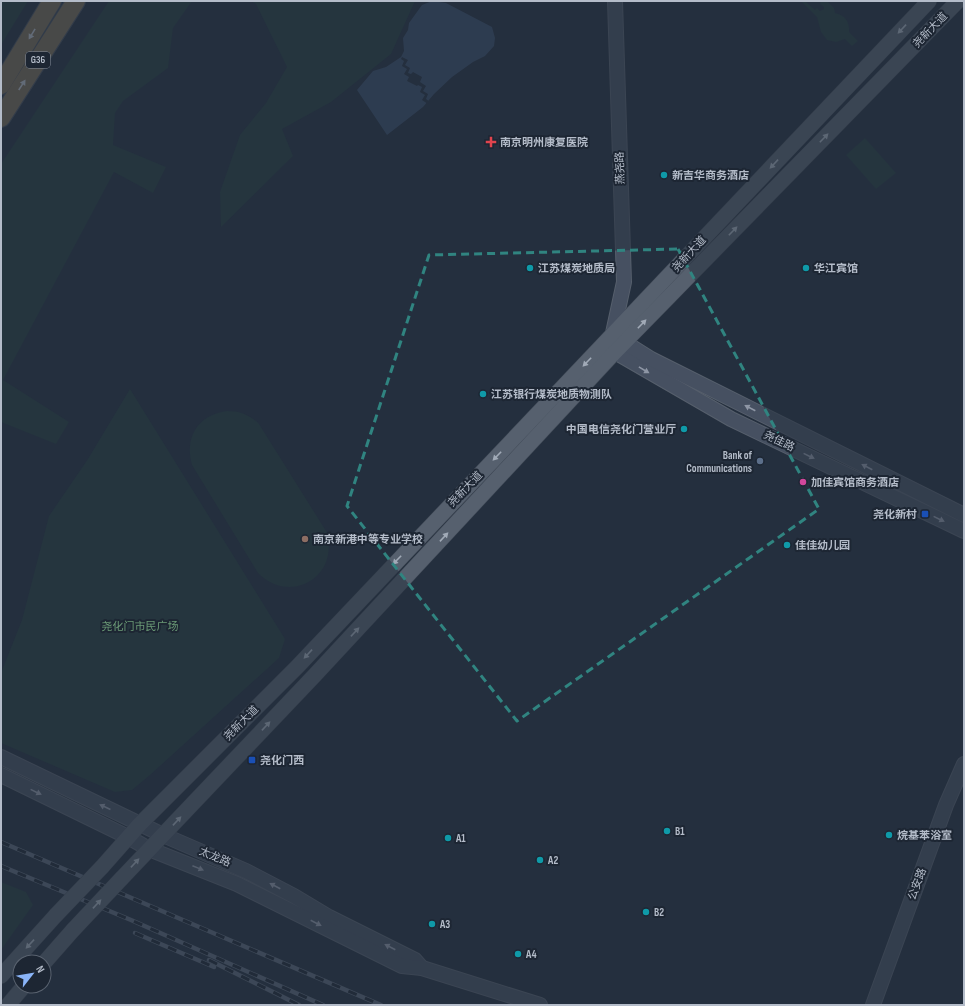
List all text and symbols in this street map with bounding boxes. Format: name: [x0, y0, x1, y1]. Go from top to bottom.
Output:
street label: 尧新大道: [910, 10, 950, 50]
one-way arrow: [897, 24, 907, 34]
one-way arrow: [28, 28, 35, 40]
road number: G36: [26, 52, 50, 68]
one-way arrow: [18, 80, 26, 90]
one-way arrow: [819, 133, 829, 143]
marker: 南京明州康复医院: [485, 136, 497, 148]
place label: 南京明州康复医院: [500, 136, 588, 149]
street label: 燕尧路: [613, 151, 627, 185]
one-way arrow: [769, 159, 779, 169]
place label: 新吉华商务酒店: [672, 169, 749, 182]
marker: 新吉华商务酒店: [659, 170, 669, 180]
one-way arrow: [728, 226, 738, 236]
street label: 尧新大道: [669, 233, 709, 275]
place label: 江苏煤炭地质局: [538, 262, 615, 275]
place label: 华江宾馆: [814, 262, 858, 275]
marker: 江苏煤炭地质局: [525, 263, 535, 273]
marker: 华江宾馆: [801, 263, 811, 273]
one-way arrow: [637, 319, 647, 329]
one-way arrow: [582, 357, 591, 367]
one-way arrow: [638, 366, 650, 373]
place label: 江苏银行煤炭地质物测队: [491, 388, 612, 401]
marker: 江苏银行煤炭地质物测队: [478, 389, 488, 399]
one-way arrow: [745, 405, 756, 411]
place label: 中国电信尧化门营业厅: [566, 423, 676, 436]
marker: 中国电信尧化门营业厅: [679, 424, 689, 434]
street label: 尧佳路: [761, 428, 797, 454]
place label: Bank of Communications: [686, 449, 753, 475]
one-way arrow: [492, 451, 502, 461]
one-way arrow: [803, 453, 815, 459]
marker: Bank of Communications: [755, 456, 765, 466]
one-way arrow: [861, 463, 872, 470]
street label: 尧新大道: [445, 469, 485, 509]
place label: 加佳宾馆商务酒店: [811, 476, 899, 489]
marker: 加佳宾馆商务酒店: [798, 477, 808, 487]
place label: 尧化新村: [873, 508, 917, 521]
marker: 尧化新村: [920, 509, 930, 519]
one-way arrow: [933, 516, 944, 522]
one-way arrow: [439, 531, 448, 542]
place label: 南京新港中等专业学校: [313, 533, 423, 546]
marker: 南京新港中等专业学校: [300, 534, 310, 544]
place label: 佳佳幼儿园: [795, 539, 850, 552]
marker: 佳佳幼儿园: [782, 540, 792, 550]
one-way arrow: [393, 555, 402, 565]
park label: 尧化门市民广场: [102, 620, 179, 633]
one-way arrow: [350, 627, 359, 636]
one-way arrow: [304, 650, 313, 659]
street label: 尧新大道: [221, 703, 261, 743]
one-way arrow: [261, 721, 271, 731]
place label: 尧化门西: [260, 754, 304, 767]
marker: 尧化门西: [247, 755, 257, 765]
one-way arrow: [30, 789, 42, 795]
one-way arrow: [99, 804, 110, 810]
one-way arrow: [172, 816, 181, 826]
place label: B1: [675, 825, 685, 838]
marker: B1: [662, 826, 672, 836]
place label: 烷基苯浴室: [897, 829, 952, 842]
marker: 烷基苯浴室: [884, 830, 894, 840]
place label: A1: [455, 832, 466, 845]
marker: A1: [443, 833, 453, 843]
street label: 太龙路: [197, 845, 233, 869]
place label: A2: [547, 854, 558, 867]
marker: A2: [535, 855, 545, 865]
one-way arrow: [131, 858, 140, 868]
one-way arrow: [193, 866, 205, 872]
street label: 公安路: [905, 866, 929, 902]
one-way arrow: [269, 883, 281, 889]
one-way arrow: [93, 899, 102, 909]
place label: B2: [654, 906, 664, 919]
marker: B2: [641, 907, 651, 917]
place label: A3: [439, 918, 450, 931]
marker: A3: [427, 919, 437, 929]
one-way arrow: [310, 920, 322, 926]
one-way arrow: [25, 939, 35, 949]
one-way arrow: [384, 944, 395, 950]
place label: A4: [525, 948, 537, 961]
marker: A4: [513, 949, 523, 959]
north arrow: [12, 954, 52, 994]
text: N: [33, 963, 47, 975]

